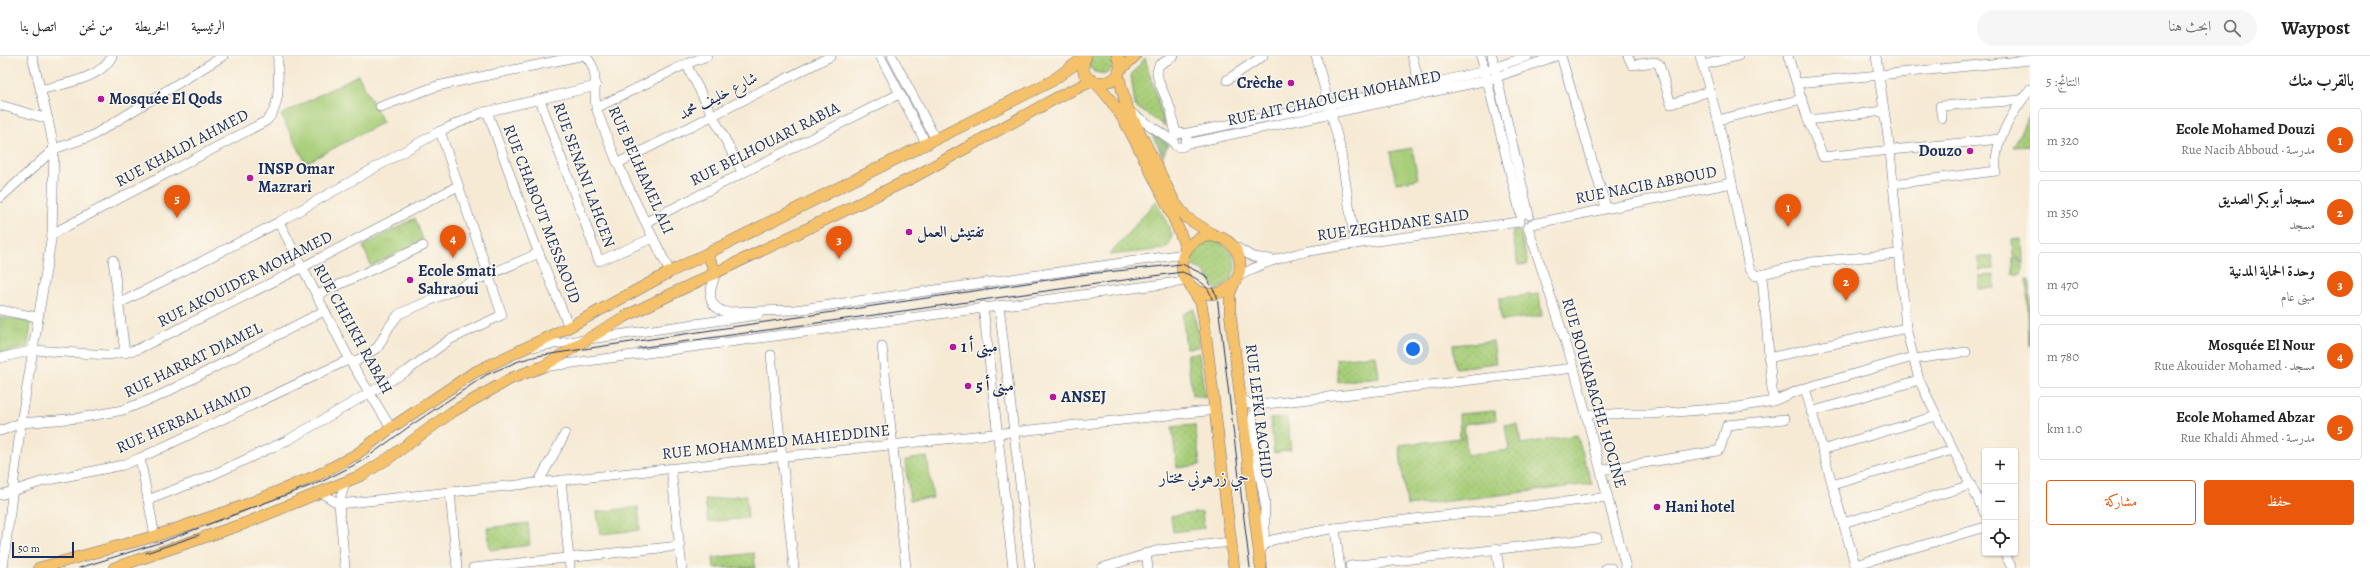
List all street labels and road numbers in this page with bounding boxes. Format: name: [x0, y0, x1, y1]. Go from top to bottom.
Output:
street label: RUE AIT CHAOUCH MOHAMED: [1225, 65, 1443, 131]
street label: شارع خليف محمد: [675, 67, 762, 127]
street label: RUE BELHOUARI RABIA: [686, 96, 844, 191]
street label: RUE SENANI LAHCEN: [548, 99, 620, 251]
street label: RUE BELHAMEL ALI: [603, 102, 679, 238]
street label: RUE KHALDI AHMED: [112, 104, 252, 192]
street label: RUE CHABOUT MESSAOUD: [498, 121, 586, 307]
street label: RUE NACIB ABBOUD: [1573, 160, 1719, 210]
street label: RUE ZEGHDANE SAID: [1316, 203, 1470, 247]
street label: RUE AKOUIDER MOHAMED: [154, 225, 336, 333]
street label: RUE CHEIKH RABAH: [308, 260, 398, 398]
street label: RUE BOUKABACHE HOCINE: [1556, 295, 1632, 491]
street label: RUE HARRAT DJAMEL: [120, 317, 267, 403]
street label: RUE LEFKI RACHID: [1240, 342, 1278, 480]
street label: RUE HERBAL HAMID: [113, 379, 255, 459]
street label: RUE MOHAMMED MAHIEDDINE: [661, 419, 891, 465]

